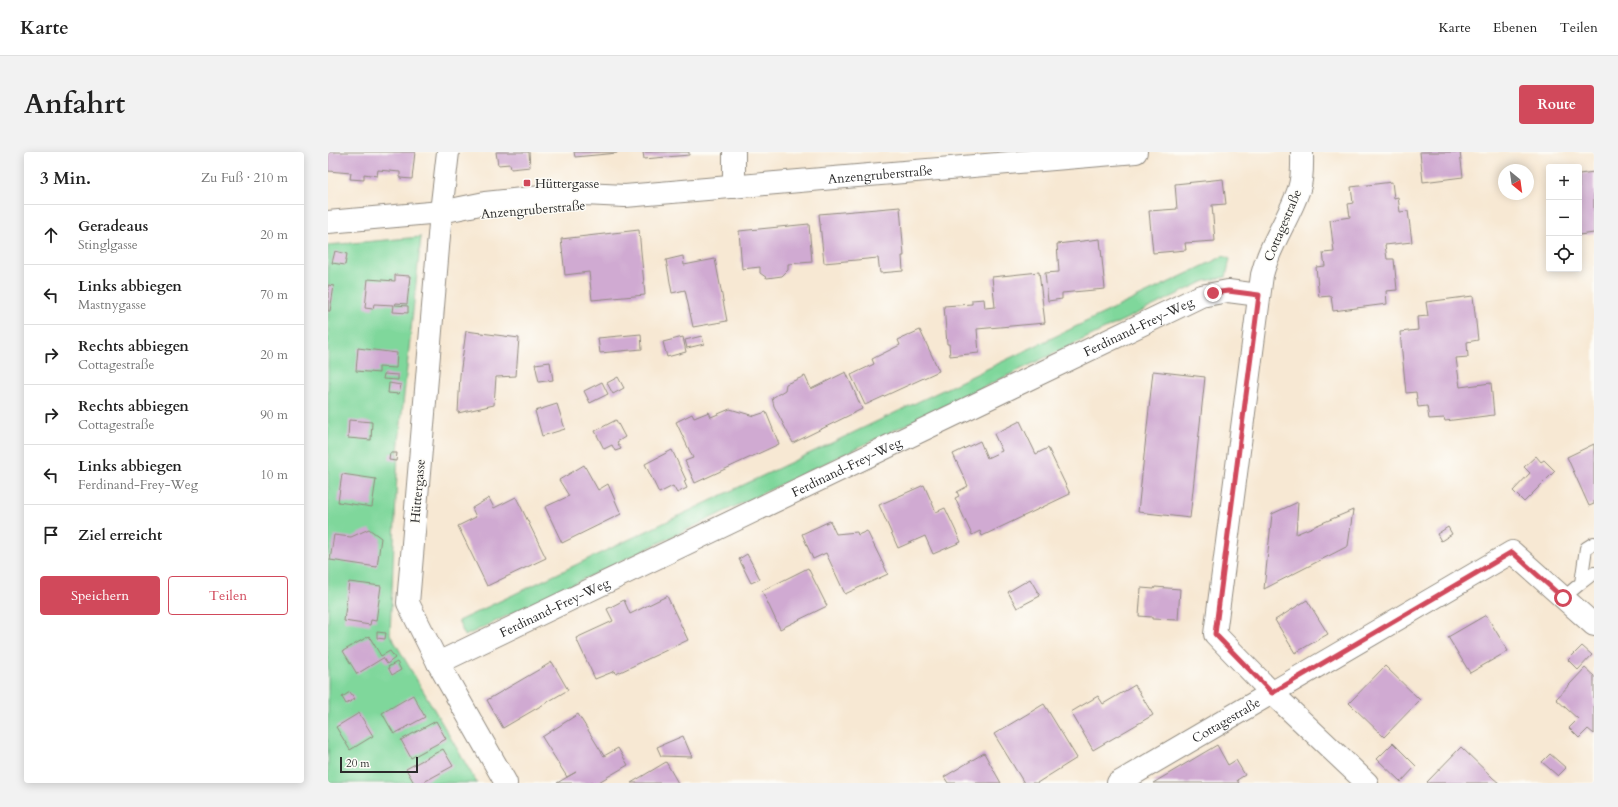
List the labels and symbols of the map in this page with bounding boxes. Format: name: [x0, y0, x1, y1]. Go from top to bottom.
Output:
street label: Anzengruberstraße: [827, 162, 934, 188]
north arrow: [1498, 164, 1534, 200]
place label: Hüttergasse: [535, 175, 599, 193]
marker: Hüttergasse: [522, 178, 532, 188]
street label: Cottagestraße: [1260, 187, 1306, 264]
street label: Anzengruberstraße: [480, 196, 586, 224]
route end: [1204, 284, 1222, 302]
street label: Ferdinand-Frey-Weg: [1081, 293, 1197, 361]
street label: Ferdinand-Frey-Weg: [789, 433, 905, 502]
street label: Hüttergasse: [406, 458, 430, 524]
street label: Ferdinand-Frey-Weg: [497, 574, 613, 642]
route start: [1554, 589, 1572, 607]
street label: Cottagestraße: [1189, 693, 1264, 748]
scale bar: [340, 755, 418, 774]

